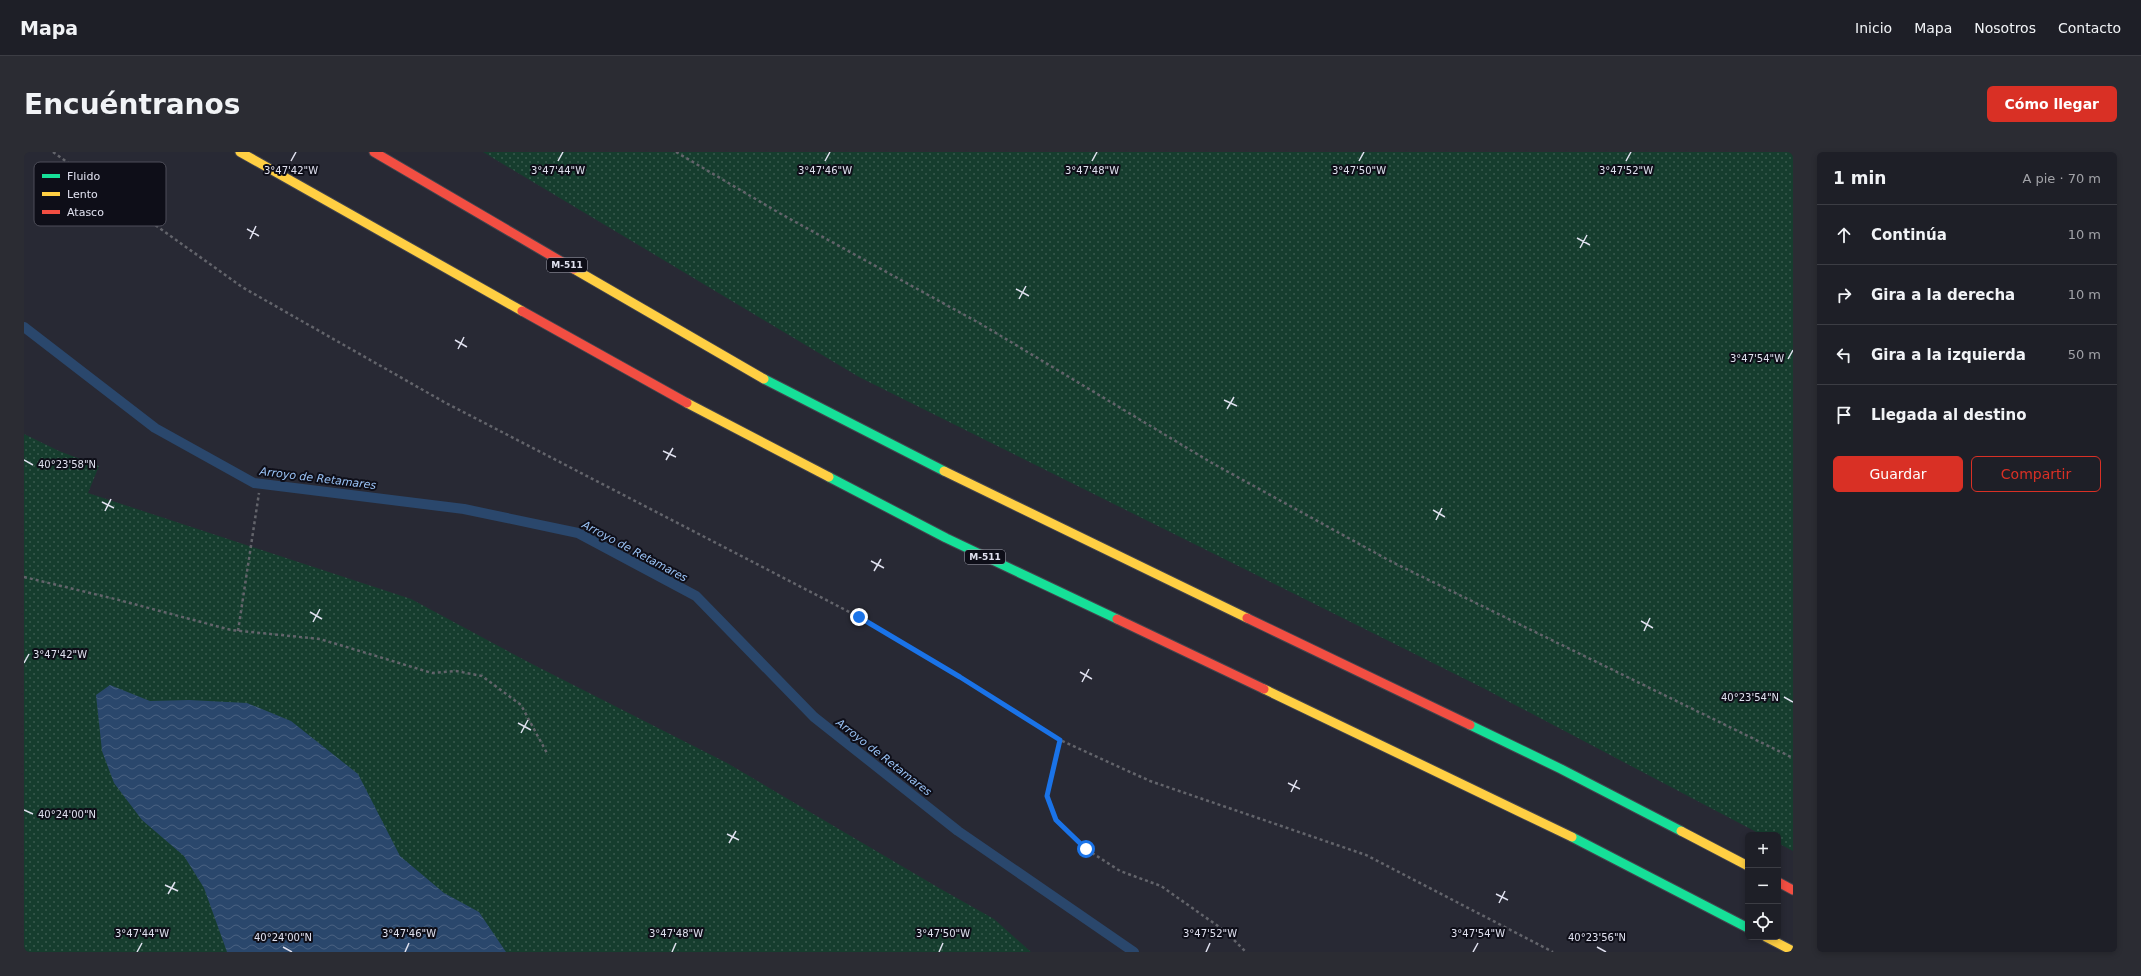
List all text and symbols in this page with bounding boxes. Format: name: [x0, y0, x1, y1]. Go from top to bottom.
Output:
text: Mapa: [20, 17, 78, 39]
text: Inicio: [1855, 20, 1892, 36]
text: Mapa: [1914, 20, 1952, 36]
text: Nosotros: [1974, 20, 2036, 36]
text: Contacto: [2058, 20, 2121, 36]
button: Cómo llegar: [1987, 86, 2117, 122]
text: Encuéntranos: [24, 88, 240, 121]
legend: [34, 162, 166, 226]
text: 3°47'42"W: [264, 165, 318, 176]
text: 3°47'44"W: [531, 165, 585, 176]
text: 3°47'46"W: [798, 165, 852, 176]
text: 3°47'48"W: [1065, 165, 1119, 176]
text: 3°47'50"W: [1332, 165, 1386, 176]
text: 3°47'52"W: [1599, 165, 1653, 176]
text: 1 min: [1833, 168, 1886, 188]
text: Fluido: [67, 170, 100, 183]
text: A pie · 70 m: [2022, 171, 2101, 186]
text: Lento: [67, 188, 98, 201]
text: Atasco: [67, 206, 104, 219]
icon: ahead: [1833, 224, 1855, 246]
text: Continúa: [1871, 226, 1947, 244]
text: 10 m: [2068, 227, 2101, 242]
road number: M-511: [547, 258, 587, 272]
icon: right: [1833, 284, 1855, 306]
text: Gira a la derecha: [1871, 286, 2015, 304]
text: 10 m: [2068, 287, 2101, 302]
icon: left: [1833, 344, 1855, 366]
text: Gira a la izquierda: [1871, 346, 2026, 364]
text: 50 m: [2068, 347, 2101, 362]
text: 3°47'54"W: [1730, 353, 1784, 364]
icon: arrive: [1833, 404, 1855, 426]
text: Llegada al destino: [1871, 406, 2026, 424]
button: Guardar: [1833, 456, 1963, 492]
button: Compartir: [1971, 456, 2101, 492]
text: 40°23'58"N: [38, 459, 96, 470]
water label: Arroyo de Retamares: [258, 465, 377, 492]
water label: Arroyo de Retamares: [579, 518, 690, 585]
road number: M-511: [965, 550, 1005, 564]
route end: [850, 608, 868, 626]
text: 3°47'42"W: [33, 649, 87, 660]
text: 40°23'54"N: [1721, 692, 1779, 703]
water label: Arroyo de Retamares: [833, 716, 934, 799]
text: 40°24'00"N: [38, 809, 96, 820]
map controls: [1745, 832, 1781, 940]
button: +: [1745, 832, 1781, 868]
route start: [1077, 840, 1095, 858]
button: −: [1745, 868, 1781, 904]
button: locate: [1745, 904, 1781, 940]
text: 3°47'44"W: [115, 928, 169, 939]
text: 3°47'46"W: [382, 928, 436, 939]
text: 3°47'48"W: [649, 928, 703, 939]
text: 3°47'50"W: [916, 928, 970, 939]
text: 3°47'52"W: [1183, 928, 1237, 939]
text: 3°47'54"W: [1451, 928, 1505, 939]
text: 40°24'00"N: [254, 932, 312, 943]
text: 40°23'56"N: [1568, 932, 1626, 943]

